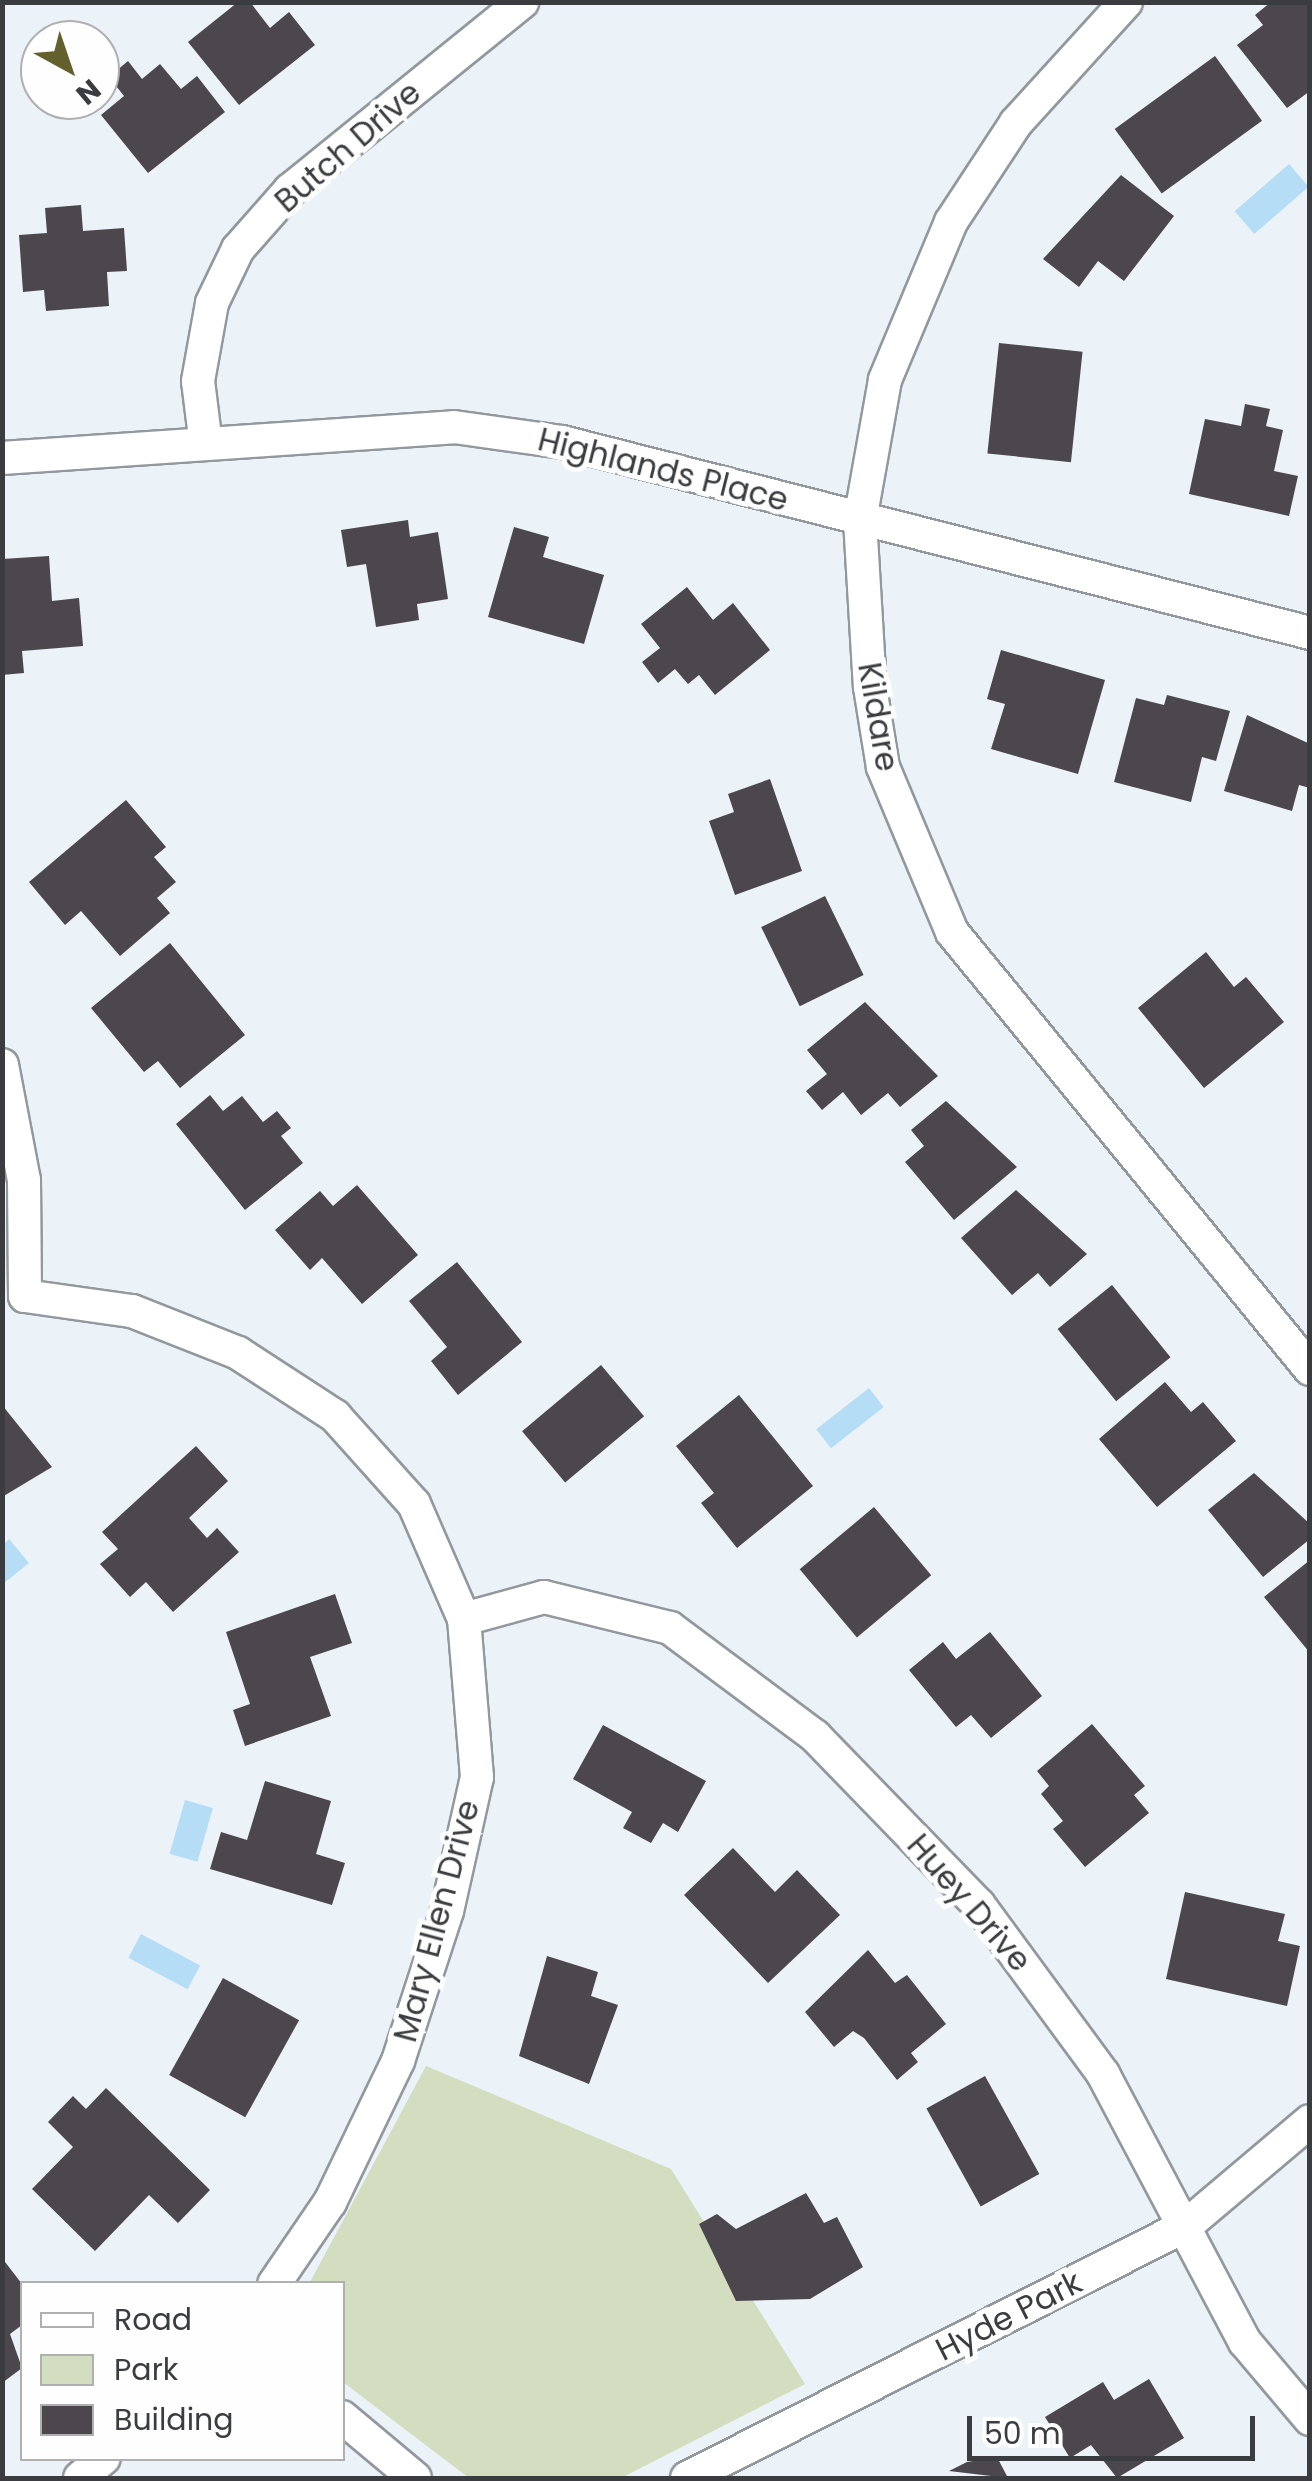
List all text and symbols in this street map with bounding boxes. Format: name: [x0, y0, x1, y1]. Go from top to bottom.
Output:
north arrow: [20, 20, 120, 120]
text: N: [68, 70, 109, 114]
street label: Butch Drive: [267, 73, 429, 221]
street label: Highlands Place: [534, 420, 792, 520]
street label: Kildare: [850, 660, 906, 774]
street label: Mary Ellen Drive: [386, 1796, 488, 2046]
street label: Huey Drive: [899, 1827, 1039, 1979]
street label: Hyde Park: [930, 2263, 1088, 2369]
legend: [20, 2281, 345, 2461]
text: Road: [114, 2298, 192, 2341]
text: Park: [114, 2348, 178, 2391]
scale bar: [972, 2396, 1260, 2458]
text: Building: [114, 2398, 234, 2441]
text: 50 m: [984, 2412, 1061, 2455]

